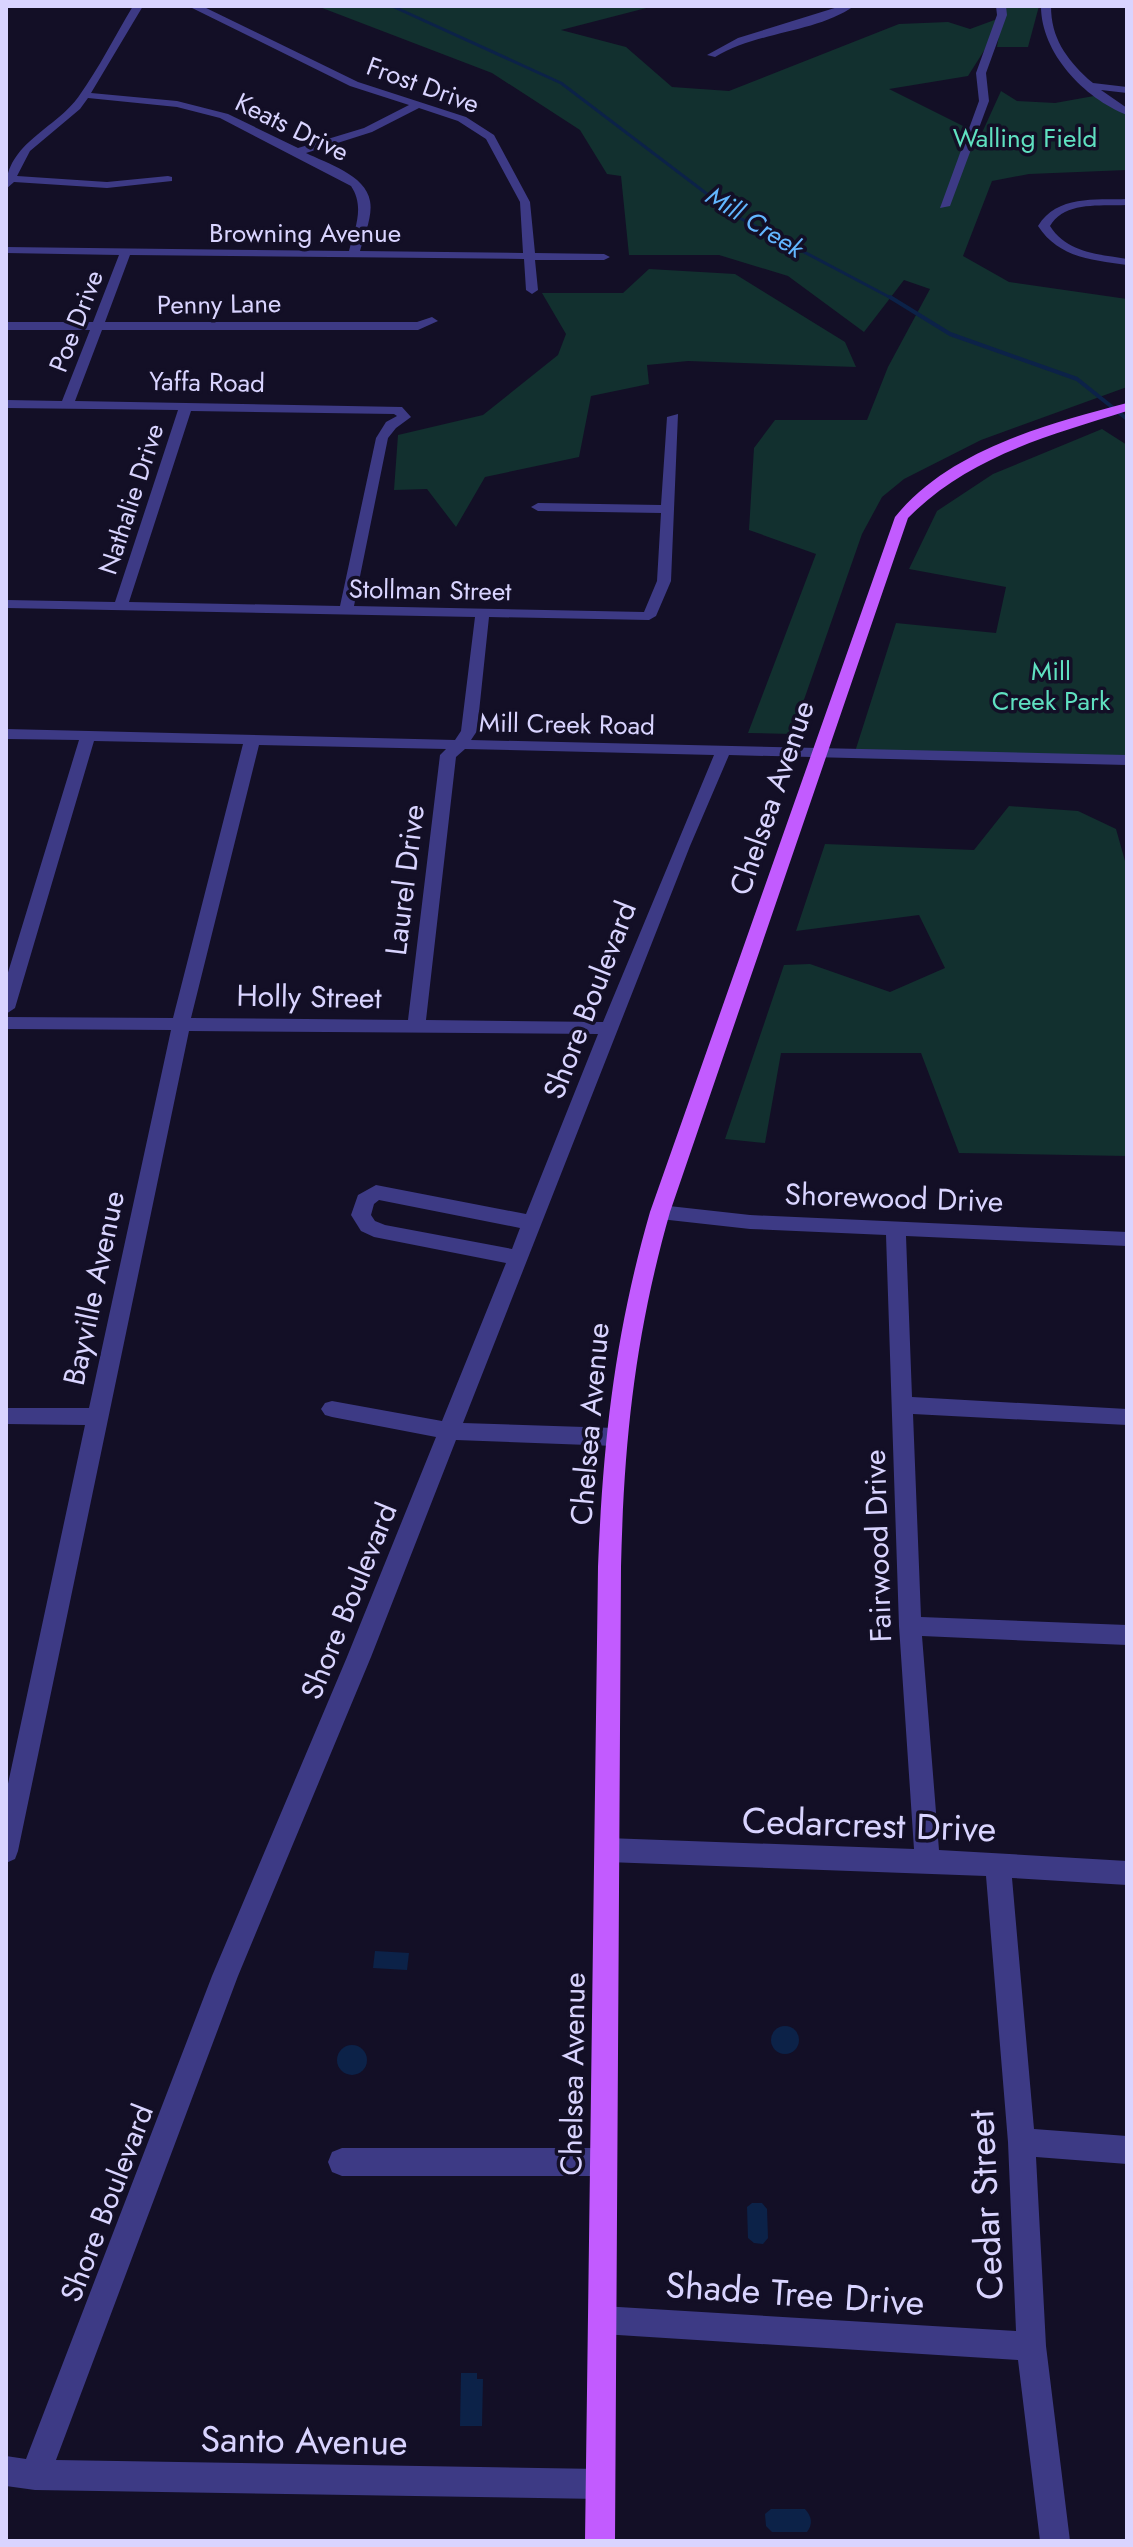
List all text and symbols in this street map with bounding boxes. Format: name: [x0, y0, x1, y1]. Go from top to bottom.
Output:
street label: Frost Drive: [361, 47, 485, 123]
street label: Keats Drive: [229, 83, 355, 171]
park label: Walling Field: [953, 119, 1097, 157]
water label: Mill Creek: [699, 177, 813, 268]
street label: Browning Avenue: [209, 214, 401, 252]
street label: Poe Drive: [39, 264, 113, 378]
street label: Penny Lane: [156, 284, 282, 324]
street label: Yaffa Road: [149, 362, 265, 402]
street label: Nathalie Drive: [89, 419, 173, 579]
street label: Stollman Street: [348, 570, 513, 610]
park label: Mill Creek Park: [992, 652, 1111, 720]
street label: Chelsea Avenue: [718, 695, 825, 901]
street label: Mill Creek Road: [479, 703, 655, 745]
street label: Laurel Drive: [374, 802, 435, 958]
street label: Shore Boulevard: [532, 895, 647, 1105]
street label: Holly Street: [236, 974, 383, 1019]
street label: Shorewood Drive: [784, 1172, 1004, 1223]
street label: Bayville Avenue: [52, 1187, 135, 1389]
street label: Chelsea Avenue: [559, 1321, 620, 1527]
street label: Fairwood Drive: [853, 1449, 902, 1643]
street label: Shore Boulevard: [290, 1496, 408, 1706]
street label: Cedarcrest Drive: [741, 1794, 997, 1854]
street label: Chelsea Avenue: [549, 1972, 596, 2176]
street label: Shore Boulevard: [49, 2098, 164, 2308]
street label: Cedar Street: [954, 2108, 1016, 2301]
street label: Shade Tree Drive: [664, 2258, 926, 2328]
street label: Santo Avenue: [200, 2412, 408, 2468]

